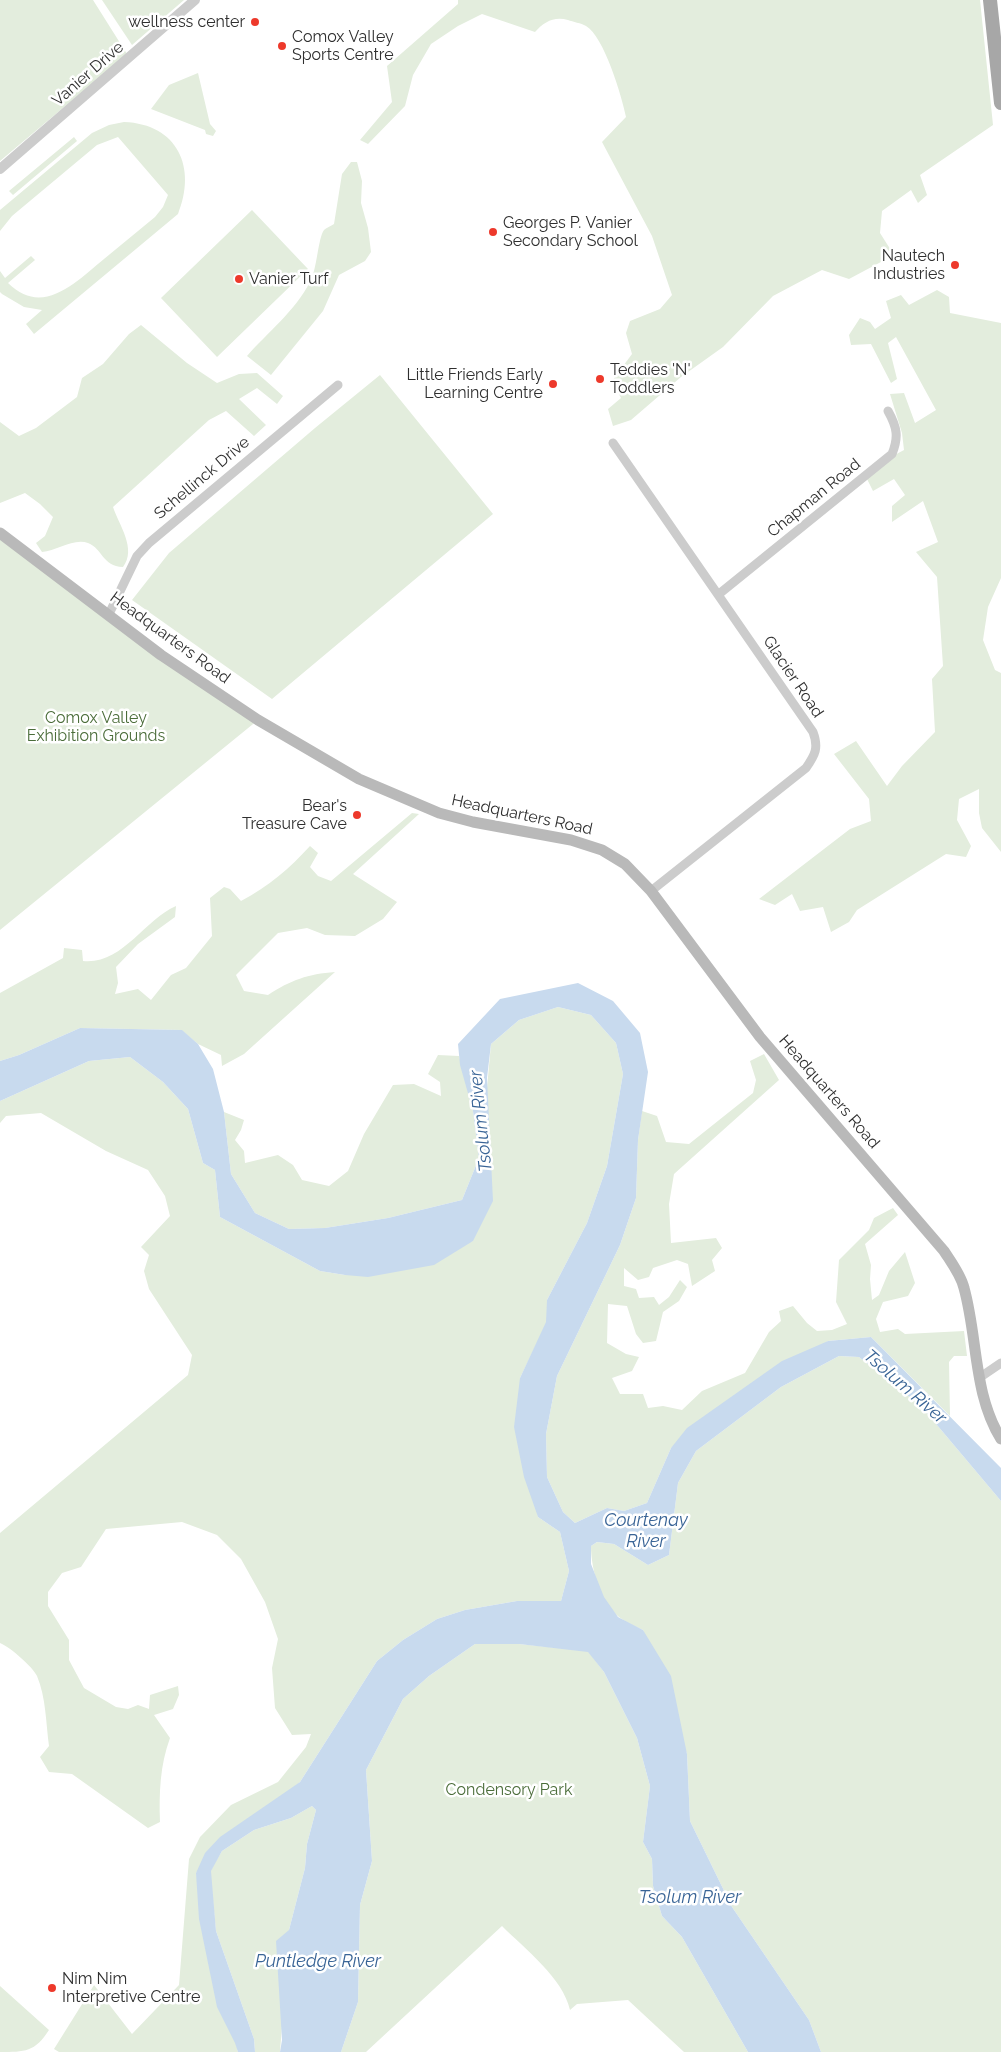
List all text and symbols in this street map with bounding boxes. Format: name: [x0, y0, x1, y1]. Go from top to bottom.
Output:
place label: wellness center: [128, 12, 245, 32]
marker: wellness center: [249, 16, 261, 28]
place label: Comox Valley Sports Centre: [292, 27, 394, 65]
street label: Vanier Drive: [48, 38, 128, 110]
marker: Comox Valley Sports Centre: [276, 40, 288, 52]
place label: Georges P. Vanier Secondary School: [503, 213, 638, 251]
marker: Georges P. Vanier Secondary School: [487, 226, 499, 238]
place label: Nautech Industries: [873, 246, 945, 284]
marker: Nautech Industries: [949, 259, 961, 271]
place label: Vanier Turf: [249, 269, 328, 289]
marker: Vanier Turf: [233, 273, 245, 285]
place label: Teddies 'N' Toddlers: [610, 360, 691, 398]
place label: Little Friends Early Learning Centre: [406, 365, 543, 403]
marker: Teddies 'N' Toddlers: [594, 373, 606, 385]
marker: Little Friends Early Learning Centre: [547, 378, 559, 390]
street label: Schellinck Drive: [151, 433, 253, 523]
street label: Chapman Road: [764, 455, 864, 541]
street label: Headquarters Road: [106, 588, 234, 688]
street label: Glacier Road: [759, 633, 827, 721]
park label: Comox Valley Exhibition Grounds: [27, 708, 165, 746]
street label: Headquarters Road: [450, 791, 594, 839]
place label: Bear's Treasure Cave: [242, 796, 347, 834]
marker: Bear's Treasure Cave: [351, 809, 363, 821]
street label: Headquarters Road: [775, 1031, 883, 1153]
water label: Tsolum River: [465, 1069, 497, 1173]
water label: Tsolum River: [859, 1345, 951, 1429]
water label: Courtenay River: [604, 1510, 688, 1552]
park label: Condensory Park: [446, 1780, 572, 1800]
water label: Tsolum River: [639, 1887, 741, 1909]
water label: Puntledge River: [255, 1951, 381, 1973]
place label: Nim Nim Interpretive Centre: [62, 1969, 200, 2007]
marker: Nim Nim Interpretive Centre: [46, 1982, 58, 1994]

